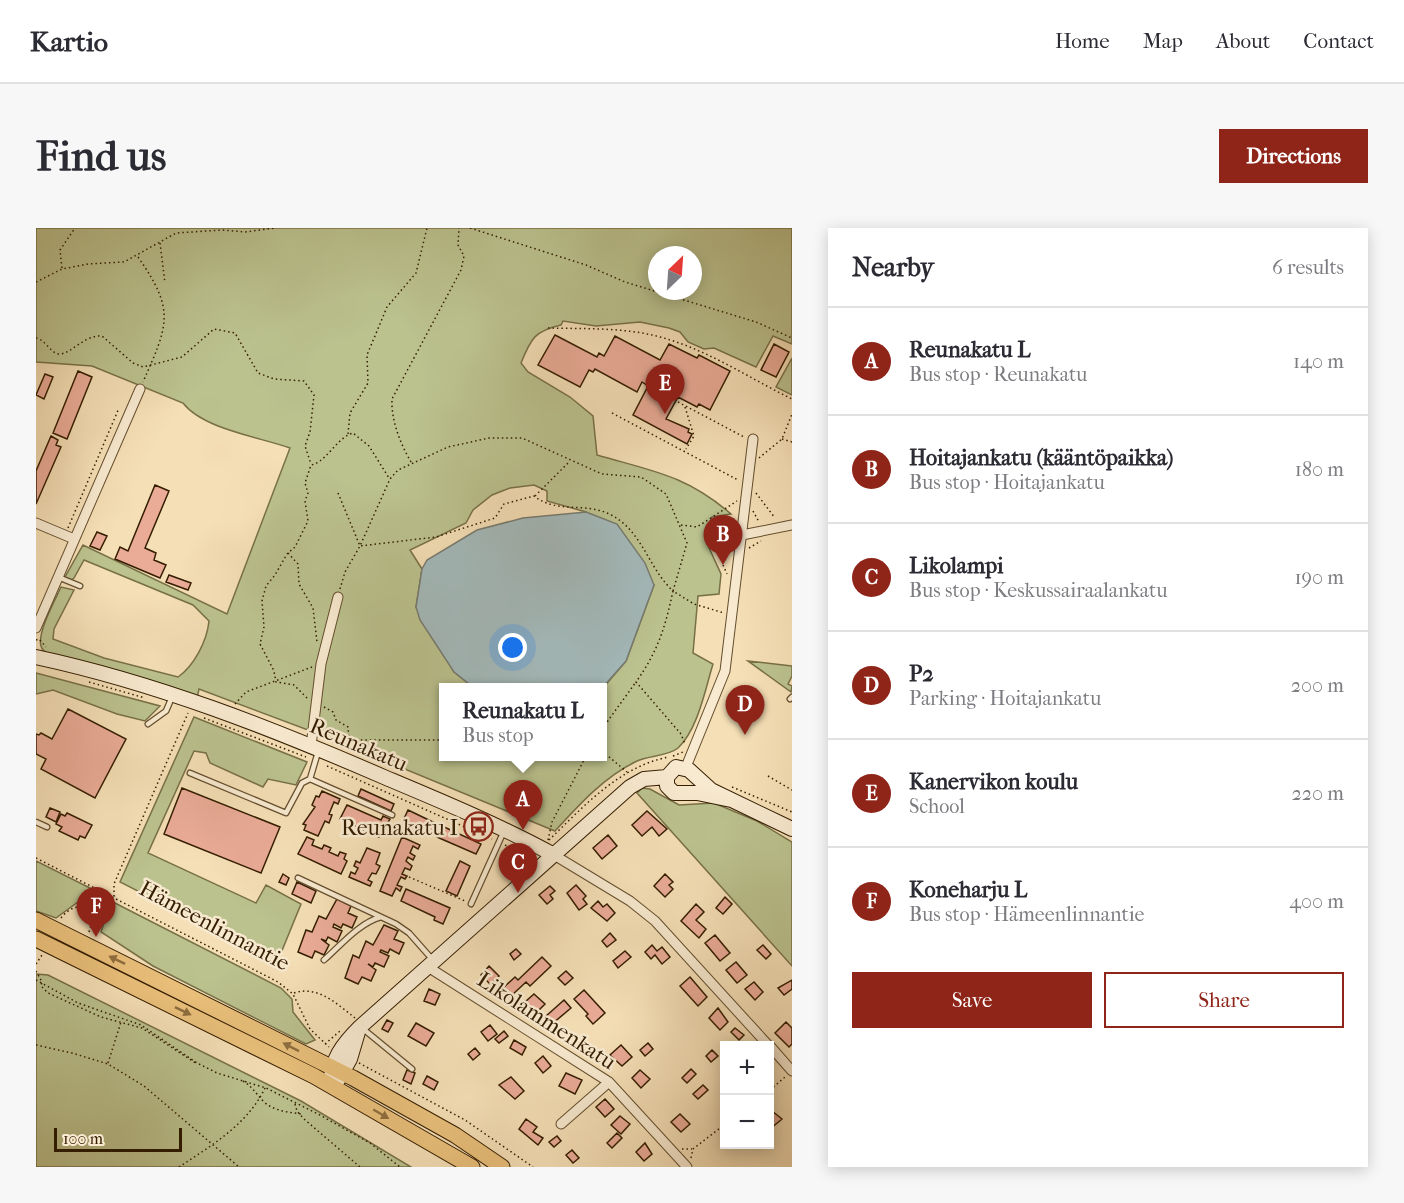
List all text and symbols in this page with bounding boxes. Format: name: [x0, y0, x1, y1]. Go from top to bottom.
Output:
text: Kartio: [30, 25, 108, 58]
text: Home: [1055, 29, 1110, 53]
text: Map: [1143, 29, 1183, 53]
text: About: [1216, 29, 1270, 53]
text: Contact: [1303, 29, 1374, 53]
button: Directions: [1219, 129, 1368, 183]
text: Find us: [36, 132, 166, 181]
north arrow: [648, 246, 702, 300]
text: Nearby: [852, 252, 934, 283]
text: 6 results: [1272, 256, 1344, 279]
text: Reunakatu L: [909, 337, 1031, 363]
text: A: [865, 350, 878, 373]
text: 140 m: [1293, 350, 1344, 373]
text: Bus stop · Reunakatu: [909, 363, 1087, 386]
pin: E: [646, 364, 684, 414]
text: Hoitajankatu (kääntöpaikka): [909, 445, 1173, 471]
text: B: [865, 458, 878, 481]
text: 180 m: [1295, 458, 1344, 481]
text: Bus stop · Hoitajankatu: [909, 471, 1105, 494]
pin: B: [704, 516, 742, 565]
text: Likolampi: [909, 553, 1004, 579]
text: C: [865, 566, 878, 589]
text: 190 m: [1294, 566, 1344, 589]
text: Bus stop · Keskussairaalankatu: [909, 579, 1168, 602]
your location: [498, 633, 527, 662]
text: P2: [909, 661, 934, 687]
text: D: [864, 674, 879, 697]
text: 200 m: [1291, 674, 1344, 697]
popup: [439, 683, 607, 761]
pin: D: [726, 686, 764, 735]
text: Parking · Hoitajankatu: [909, 687, 1101, 710]
text: Reunakatu L: [462, 698, 584, 724]
street label: Reunakatu: [306, 713, 412, 777]
text: Bus stop: [462, 724, 534, 747]
text: Kanervikon koulu: [909, 769, 1078, 795]
pin: A: [504, 780, 542, 830]
text: E: [865, 782, 878, 805]
text: 220 m: [1291, 782, 1344, 805]
text: School: [909, 795, 965, 818]
bus stop icon: Reunakatu I: [463, 811, 495, 843]
place label: Reunakatu I: [341, 815, 458, 841]
pin: C: [498, 844, 538, 893]
street label: Hämeenlinnantie: [135, 875, 294, 976]
text: Koneharju L: [909, 877, 1027, 903]
pin: F: [76, 888, 116, 937]
text: F: [866, 890, 877, 913]
text: 400 m: [1289, 890, 1344, 913]
text: Bus stop · Hämeenlinnantie: [909, 903, 1144, 926]
one-way arrow: [108, 955, 125, 964]
street label: Likolammenkatu: [472, 966, 621, 1076]
button: Save: [852, 972, 1092, 1028]
button: Share: [1104, 972, 1344, 1028]
one-way arrow: [175, 1006, 192, 1016]
map controls: [720, 1041, 774, 1149]
button: +: [720, 1041, 774, 1095]
one-way arrow: [283, 1042, 300, 1052]
button: −: [720, 1095, 774, 1149]
one-way arrow: [373, 1109, 390, 1119]
scale bar: [54, 1125, 182, 1152]
text: 100 m: [63, 1129, 103, 1148]

